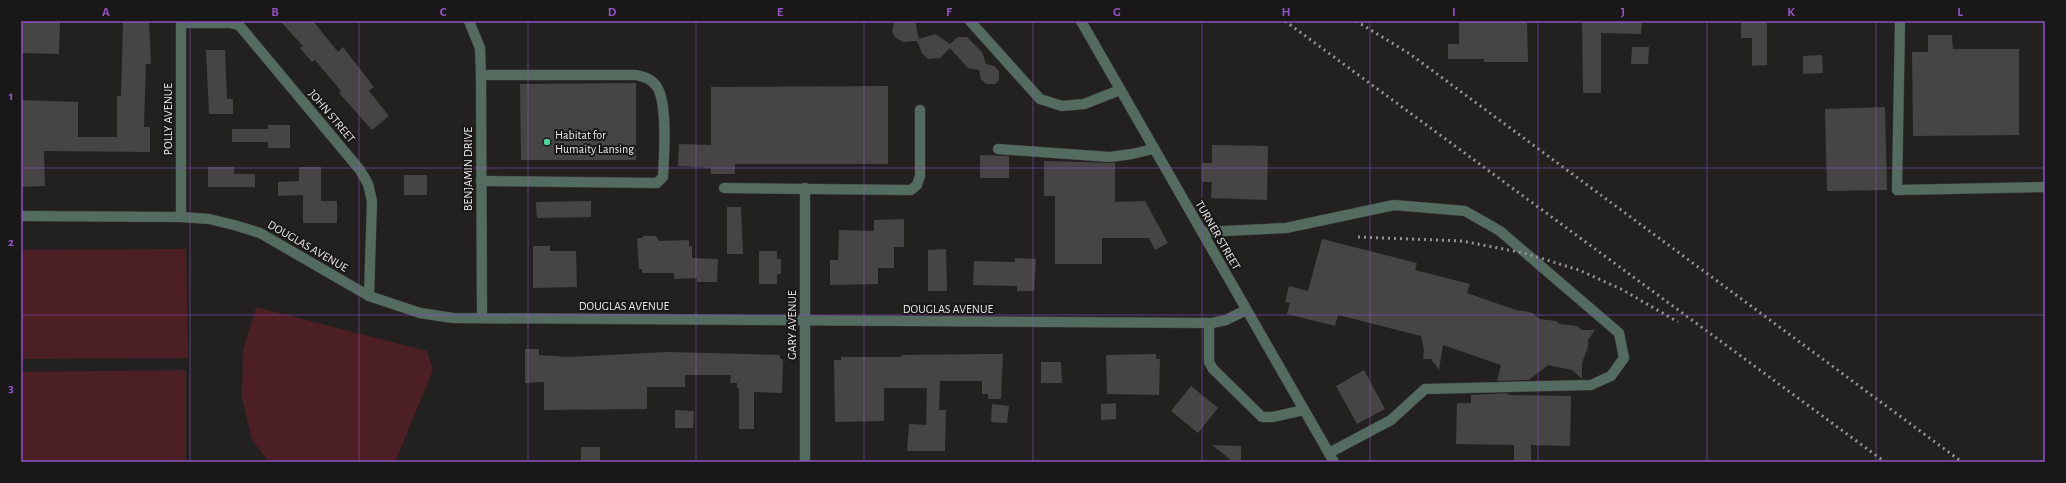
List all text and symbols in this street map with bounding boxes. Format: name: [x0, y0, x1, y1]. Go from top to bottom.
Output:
text: A: [102, 6, 110, 19]
text: B: [271, 6, 279, 19]
text: C: [440, 6, 447, 19]
text: D: [608, 6, 617, 19]
text: E: [777, 6, 784, 19]
text: F: [946, 6, 953, 19]
text: G: [1113, 6, 1121, 19]
text: H: [1281, 6, 1291, 19]
text: I: [1452, 6, 1456, 19]
text: J: [1621, 6, 1625, 19]
text: K: [1787, 6, 1795, 19]
text: L: [1957, 6, 1963, 19]
street label: POLLY AVENUE: [162, 83, 174, 155]
street label: JOHN STREET: [307, 87, 358, 145]
text: 1: [9, 90, 13, 103]
street label: BENJAMIN DRIVE: [462, 127, 474, 211]
place label: Habitat for Humaity Lansing: [555, 129, 634, 156]
marker: Habitat for Humaity Lansing: [542, 137, 552, 147]
street label: TURNER STREET: [1193, 198, 1243, 272]
street label: DOUGLAS AVENUE: [266, 218, 350, 274]
text: 2: [8, 236, 14, 249]
street label: GARY AVENUE: [786, 290, 798, 360]
street label: DOUGLAS AVENUE: [579, 300, 669, 312]
street label: DOUGLAS AVENUE: [903, 303, 993, 315]
text: 3: [8, 382, 14, 395]

